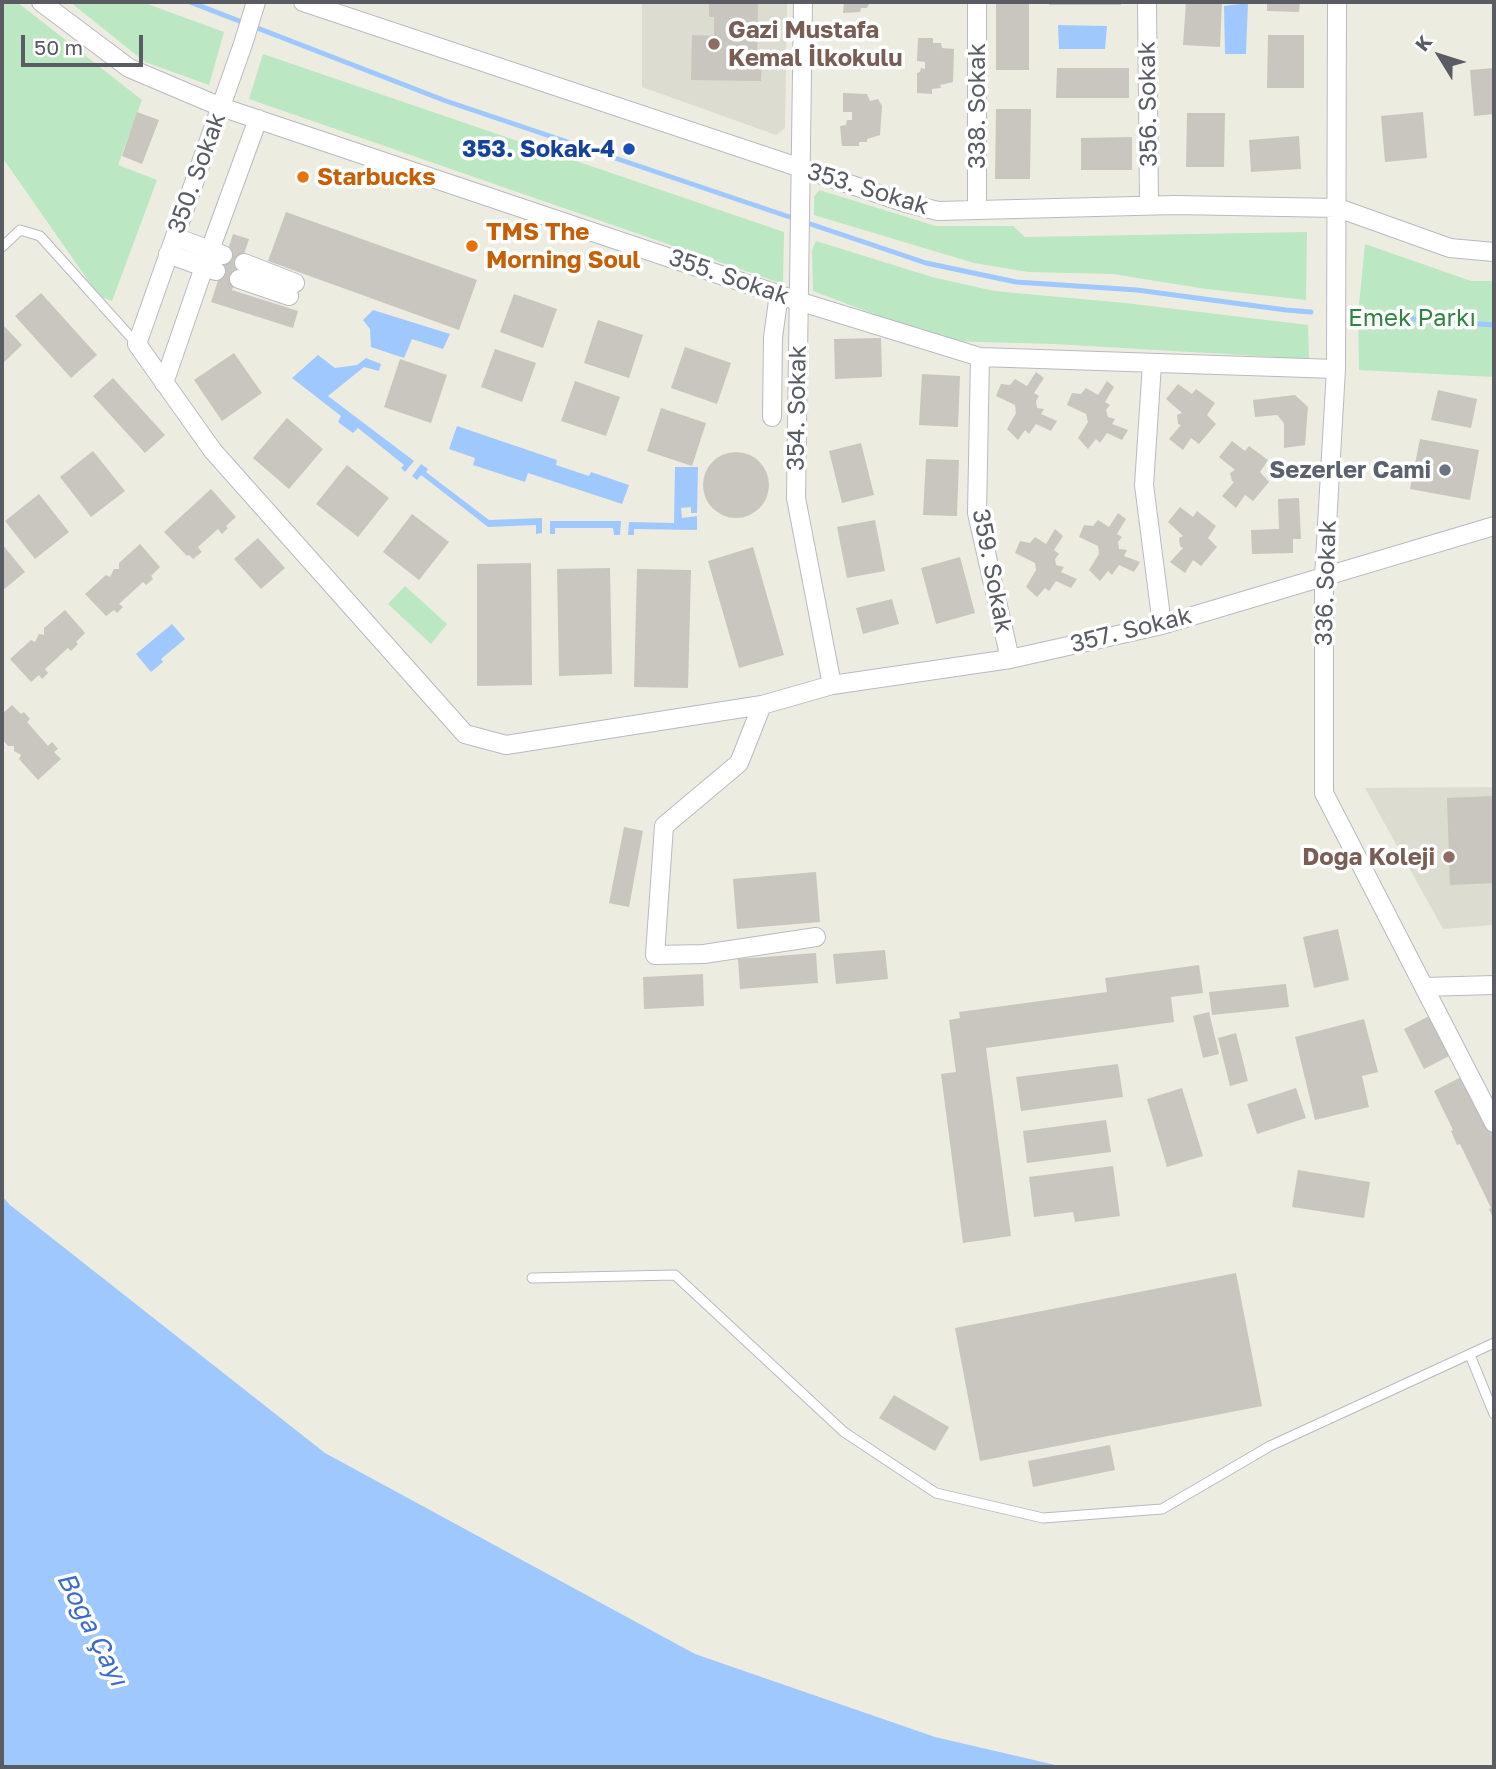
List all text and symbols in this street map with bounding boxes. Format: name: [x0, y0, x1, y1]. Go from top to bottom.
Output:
place label: Gazi Mustafa Kemal İlkokulu: [728, 16, 903, 72]
scale bar: [24, 21, 147, 65]
north arrow: [1405, 21, 1475, 91]
text: K: [1410, 30, 1436, 55]
text: 50 m: [34, 34, 83, 60]
marker: Gazi Mustafa Kemal İlkokulu: [706, 36, 722, 52]
street label: 356. Sokak: [1133, 41, 1163, 167]
street label: 338. Sokak: [963, 43, 991, 169]
street label: 350. Sokak: [162, 109, 232, 237]
place label: 353. Sokak-4: [462, 135, 615, 163]
marker: 353. Sokak-4: [621, 141, 637, 157]
street label: 353. Sokak: [804, 157, 932, 221]
place label: Starbucks: [317, 163, 436, 191]
marker: Starbucks: [295, 169, 311, 185]
place label: TMS The Morning Soul: [486, 218, 640, 274]
marker: TMS The Morning Soul: [464, 238, 480, 254]
street label: 355. Sokak: [665, 243, 793, 311]
park label: Emek Parkı: [1348, 304, 1476, 332]
street label: 354. Sokak: [782, 345, 812, 471]
place label: Sezerler Cami: [1269, 456, 1431, 484]
marker: Sezerler Cami: [1437, 462, 1453, 478]
street label: 359. Sokak: [966, 506, 1018, 636]
street label: 336. Sokak: [1309, 520, 1343, 646]
street label: 357. Sokak: [1067, 601, 1195, 659]
place label: Doğa Koleji: [1302, 843, 1435, 871]
marker: Doğa Koleji: [1441, 849, 1457, 865]
water label: Boğa Çayı: [50, 1567, 134, 1691]

